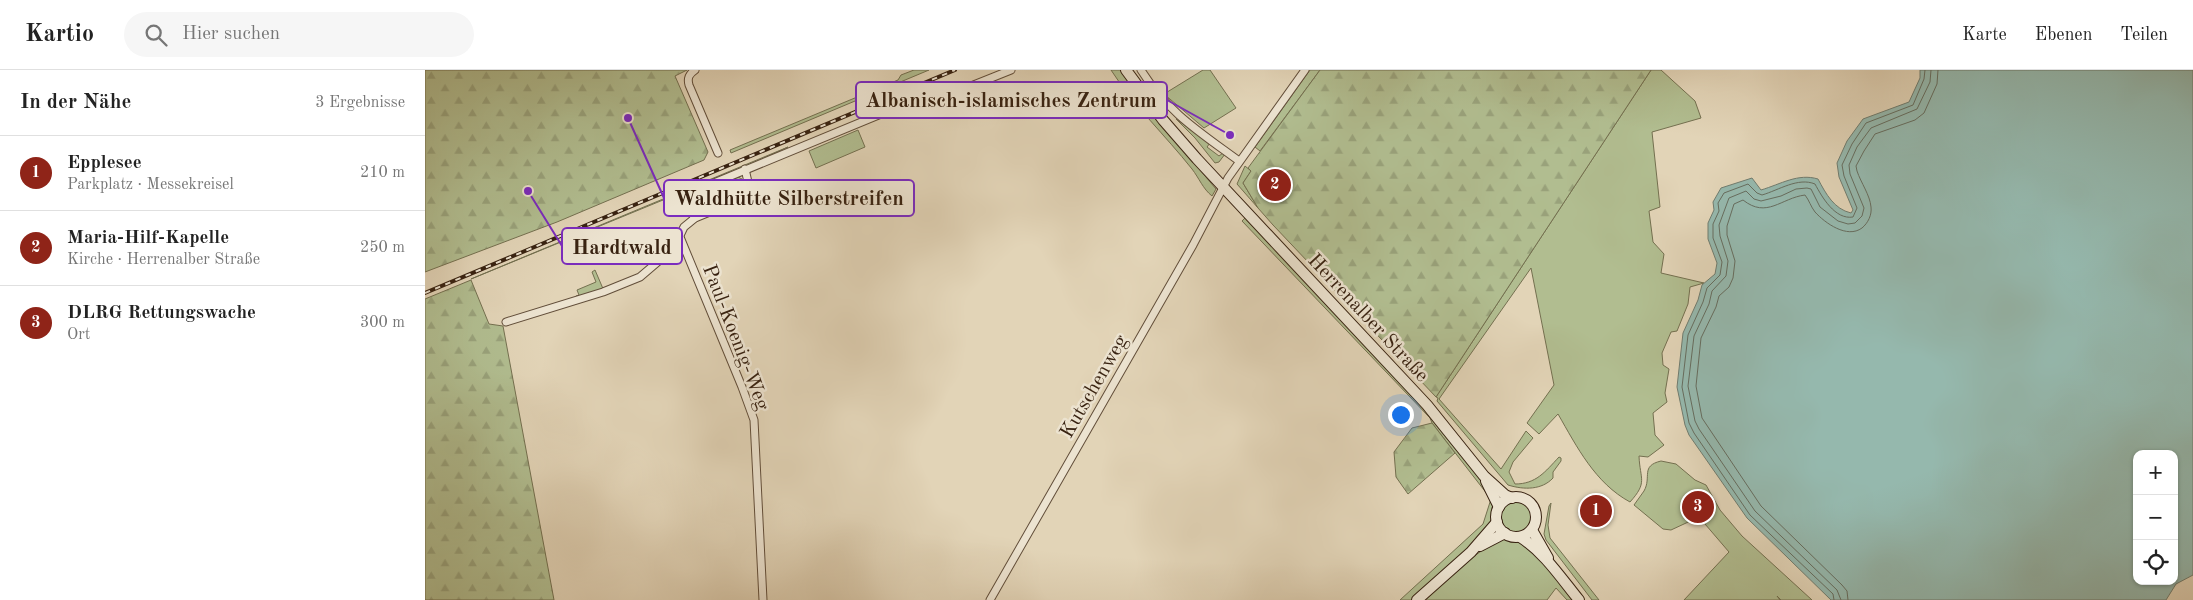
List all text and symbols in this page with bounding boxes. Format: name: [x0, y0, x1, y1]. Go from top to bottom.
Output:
search box: [124, 12, 474, 57]
icon: search: [142, 21, 170, 49]
text: Kartio: [25, 23, 94, 47]
text: Hier suchen: [182, 25, 280, 44]
text: Karte: [1962, 26, 2007, 44]
text: Ebenen: [2035, 26, 2092, 44]
text: Teilen: [2120, 26, 2168, 44]
callout: Albanisch-islamisches Zentrum: [856, 82, 1167, 118]
text: Albanisch-islamisches Zentrum: [865, 91, 1157, 112]
text: In der Nähe: [20, 92, 131, 113]
text: 3 Ergebnisse: [315, 95, 405, 111]
text: Epplesee: [67, 154, 142, 173]
text: 1: [31, 165, 41, 181]
text: 210 m: [360, 165, 405, 181]
pin: 2: [1259, 166, 1291, 204]
text: Parkplatz · Messekreisel: [67, 177, 234, 193]
callout: Waldhütte Silberstreifen: [664, 180, 914, 216]
text: Waldhütte Silberstreifen: [674, 189, 904, 210]
callout: Hardtwald: [562, 228, 682, 264]
text: Maria-Hilf-Kapelle: [67, 229, 229, 248]
text: Hardtwald: [572, 238, 672, 259]
text: 2: [31, 240, 41, 256]
text: 250 m: [360, 240, 405, 256]
street label: Herrenalber Straße: [1303, 250, 1432, 386]
text: Kirche · Herrenalber Straße: [67, 252, 260, 268]
street label: Paul-Koenig-Weg: [698, 262, 772, 413]
text: DLRG Rettungswache: [67, 304, 256, 323]
text: 3: [31, 315, 41, 331]
text: 300 m: [360, 315, 405, 331]
text: Ort: [67, 327, 90, 343]
street label: Kutschenweg: [1057, 332, 1132, 442]
your location: [1388, 402, 1414, 428]
map controls: [2133, 450, 2178, 585]
button: +: [2133, 450, 2178, 495]
pin: 3: [1682, 488, 1714, 526]
pin: 1: [1580, 492, 1612, 530]
button: −: [2133, 495, 2178, 540]
button: locate: [2133, 540, 2178, 585]

